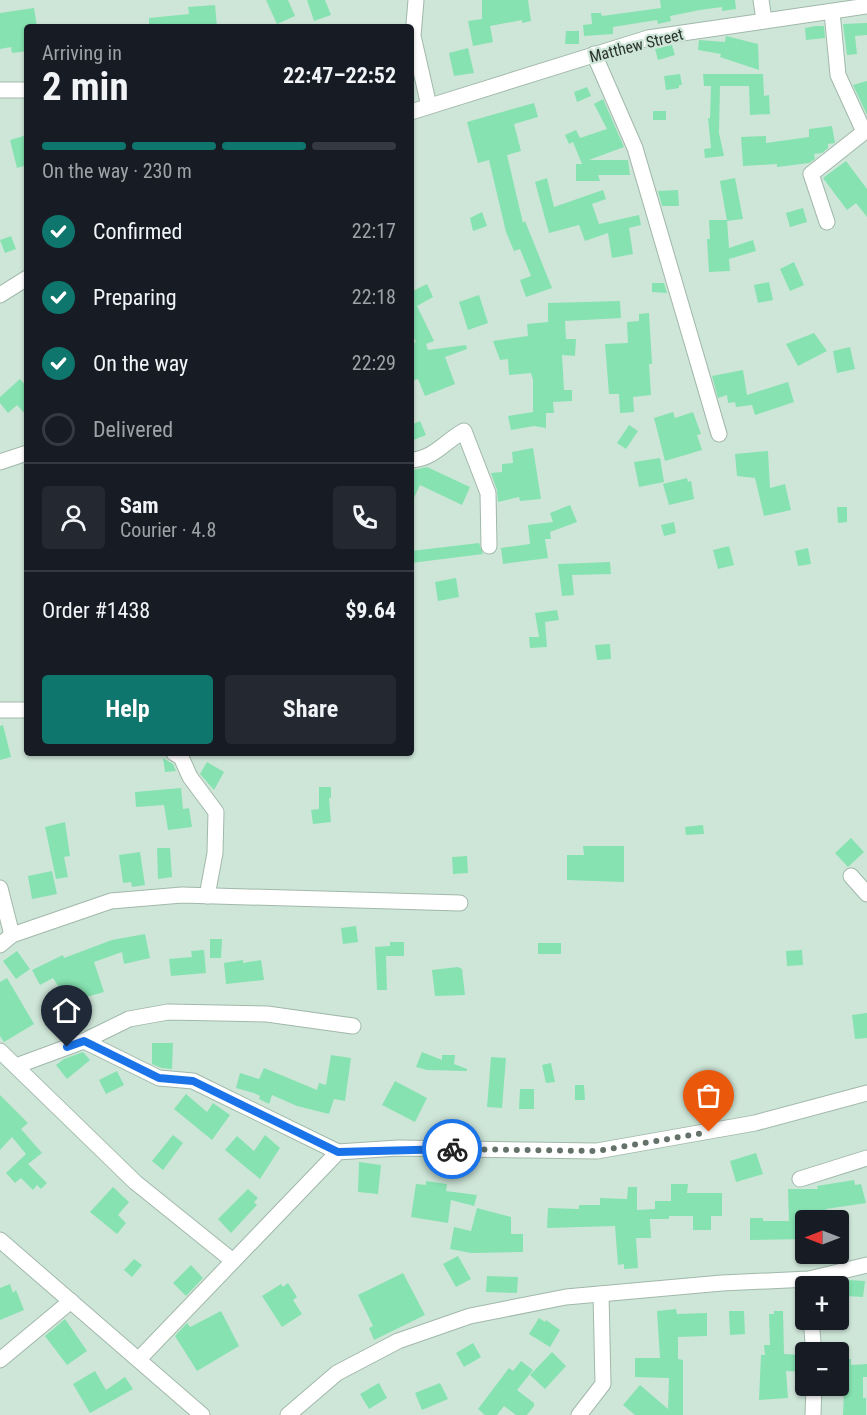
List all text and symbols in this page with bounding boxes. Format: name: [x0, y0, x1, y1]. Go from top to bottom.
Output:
street label: Matthew Street: [587, 25, 685, 66]
text: Arriving in: [42, 41, 122, 65]
text: 22:47–22:52: [283, 63, 396, 88]
text: 2 min: [42, 64, 129, 110]
text: On the way · 230 m: [42, 159, 192, 183]
icon: check: [42, 215, 75, 248]
text: Confirmed: [93, 219, 182, 244]
text: 22:17: [352, 219, 396, 243]
icon: check: [42, 281, 75, 314]
text: Preparing: [93, 285, 177, 310]
text: 22:18: [352, 285, 396, 309]
icon: check: [42, 347, 75, 380]
text: On the way: [93, 351, 188, 376]
text: 22:29: [352, 351, 396, 375]
text: Delivered: [93, 417, 173, 442]
button: person: [42, 486, 105, 549]
button: phone: [333, 486, 396, 549]
text: Sam: [120, 493, 159, 518]
text: Courier · 4.8: [120, 518, 216, 542]
text: Order #1438: [42, 598, 150, 623]
text: $9.64: [345, 598, 396, 623]
button: Help: [42, 675, 213, 744]
button: Share: [225, 675, 396, 744]
pin: [41, 985, 92, 1047]
icon: home: [50, 994, 83, 1027]
pin: [683, 1070, 734, 1132]
icon: bag: [692, 1079, 725, 1112]
courier: [422, 1119, 482, 1179]
icon: bike: [436, 1133, 469, 1166]
north arrow: [795, 1210, 849, 1264]
map controls: [795, 1210, 849, 1396]
button: +: [795, 1276, 849, 1330]
button: −: [795, 1342, 849, 1396]

